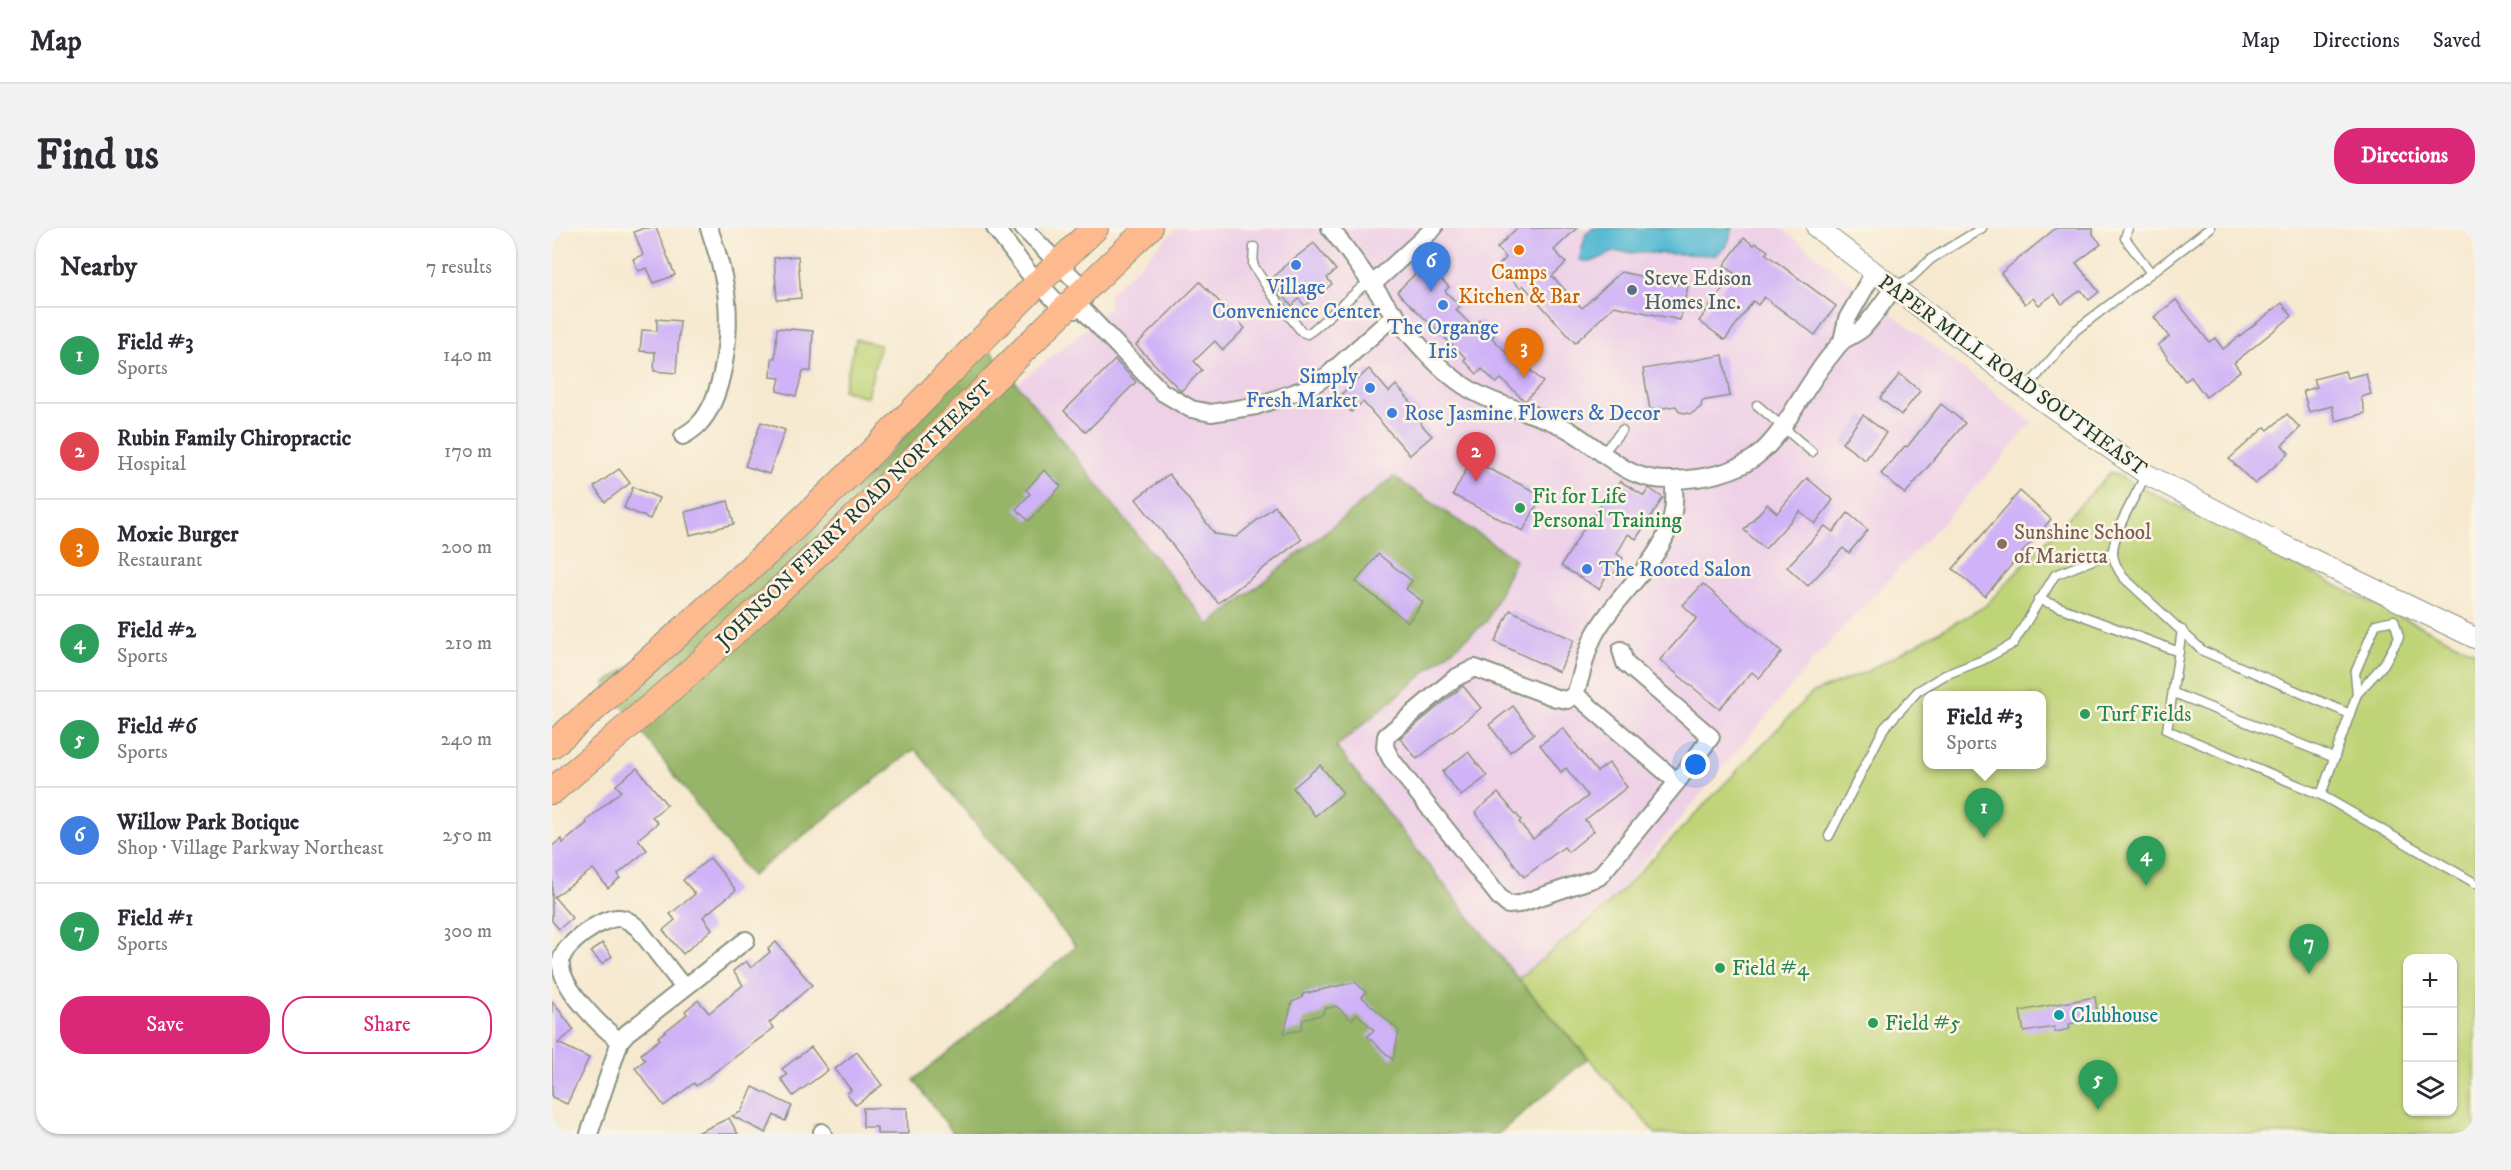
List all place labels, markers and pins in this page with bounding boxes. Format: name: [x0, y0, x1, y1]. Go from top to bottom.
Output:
pin: 6: [1412, 242, 1450, 292]
marker: Camps Kitchen & Bar: [1512, 243, 1526, 257]
marker: Village Convenience Center: [1289, 258, 1303, 272]
place label: Camps Kitchen & Bar: [1458, 260, 1580, 310]
place label: Steve Edison Homes Inc.: [1644, 266, 1752, 316]
place label: Village Convenience Center: [1212, 275, 1380, 325]
marker: Steve Edison Homes Inc.: [1625, 283, 1639, 297]
marker: The Organge Iris: [1436, 298, 1450, 312]
place label: The Organge Iris: [1387, 315, 1499, 365]
pin: 3: [1504, 328, 1544, 378]
place label: Simply Fresh Market: [1246, 364, 1359, 414]
marker: Simply Fresh Market: [1363, 381, 1377, 395]
place label: Rose Jasmine Flowers & Decor: [1404, 401, 1660, 427]
marker: Rose Jasmine Flowers & Decor: [1385, 406, 1399, 420]
pin: 2: [1456, 432, 1496, 482]
place label: Fit for Life Personal Training: [1532, 484, 1683, 534]
marker: Fit for Life Personal Training: [1513, 501, 1527, 515]
place label: Sunshine School of Marietta: [2014, 520, 2152, 570]
marker: Sunshine School of Marietta: [1995, 537, 2009, 551]
place label: The Rooted Salon: [1599, 557, 1751, 583]
marker: The Rooted Salon: [1580, 562, 1594, 576]
place label: Turf Fields: [2097, 702, 2191, 728]
marker: Turf Fields: [2078, 707, 2092, 721]
pin: 1: [1964, 788, 2004, 838]
pin: 4: [2126, 836, 2166, 886]
pin: 7: [2290, 924, 2328, 974]
place label: Field #4: [1732, 956, 1810, 982]
marker: Field #4: [1713, 961, 1727, 975]
place label: Clubhouse: [2071, 1003, 2158, 1029]
marker: Clubhouse: [2052, 1008, 2066, 1022]
place label: Field #5: [1885, 1011, 1961, 1037]
marker: Field #5: [1866, 1016, 1880, 1030]
pin: 5: [2078, 1060, 2118, 1110]

